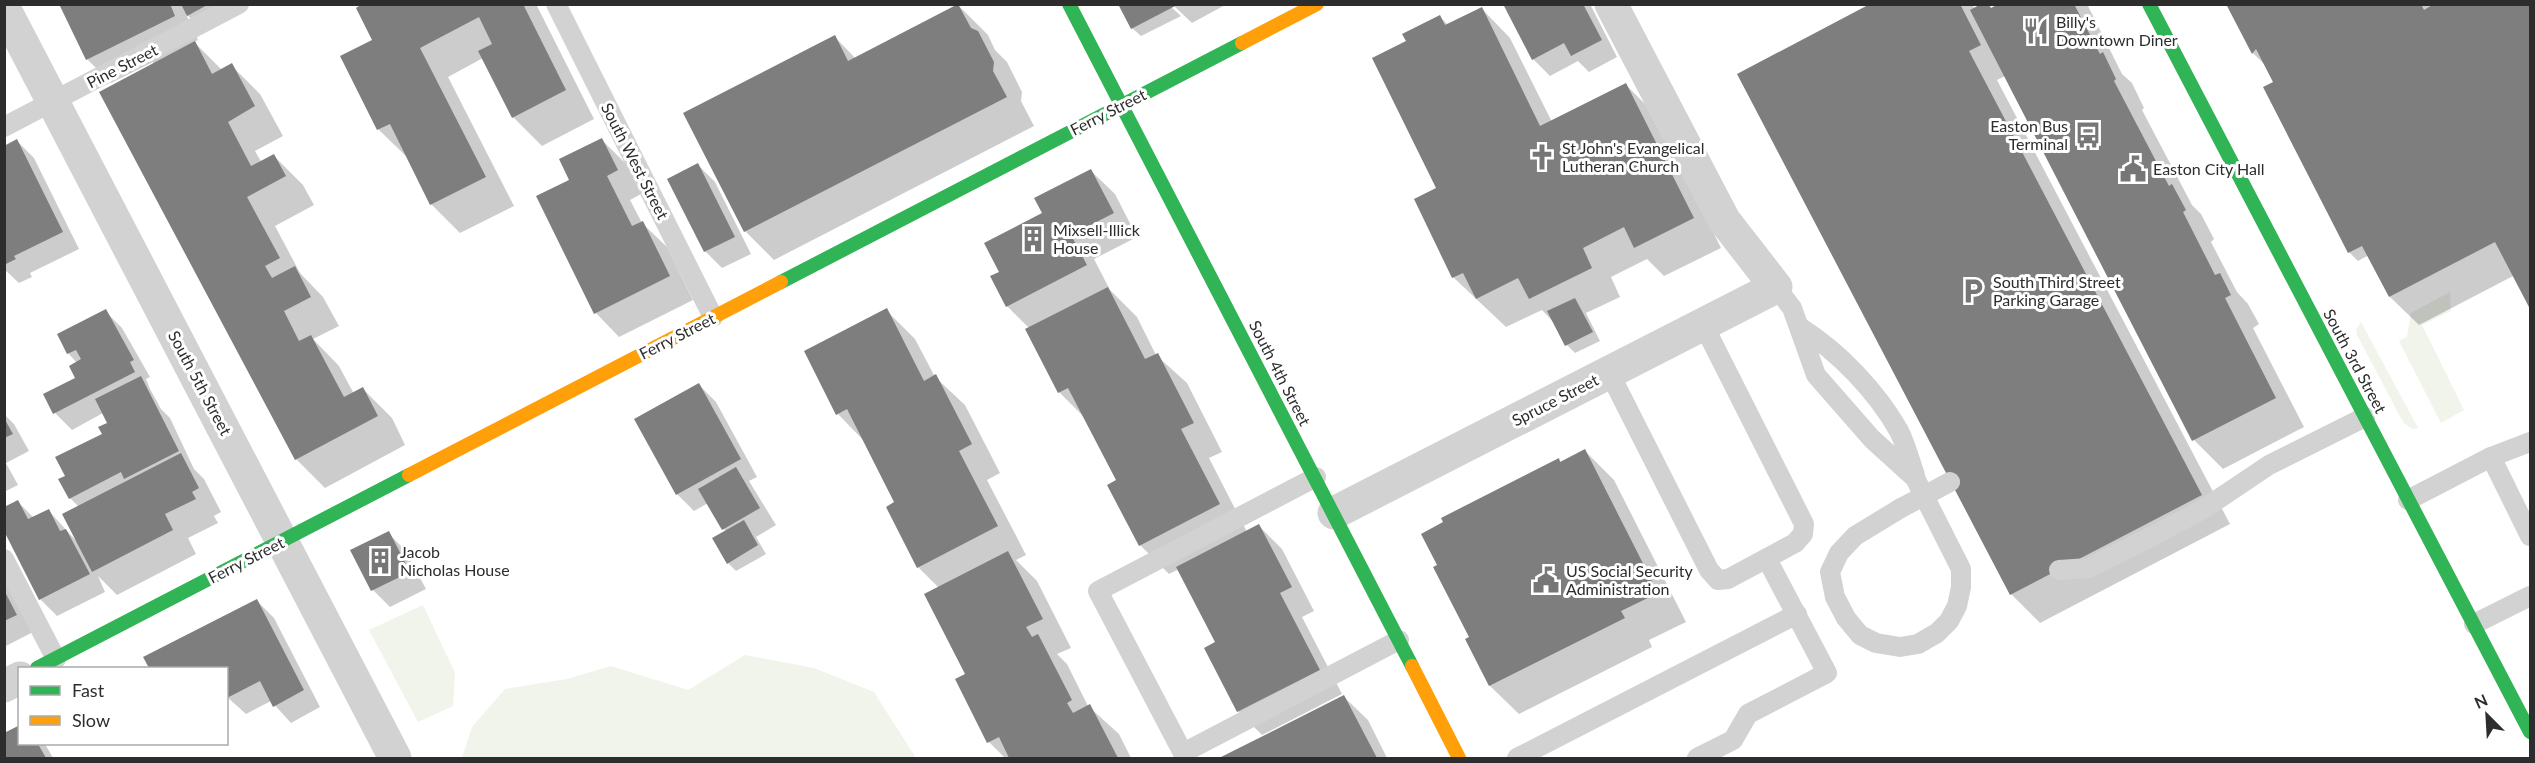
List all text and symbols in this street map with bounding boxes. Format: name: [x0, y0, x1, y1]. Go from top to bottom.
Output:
place label: Billy's Downtown Diner: [2056, 12, 2178, 49]
restaurant icon: Billy's Downtown Diner: [2021, 16, 2051, 46]
street label: Pine Street: [83, 39, 161, 91]
street label: Ferry Street: [1067, 84, 1149, 139]
street label: South West Street: [598, 99, 673, 222]
place label: Easton Bus Terminal: [1990, 116, 2068, 153]
bus stop icon: Easton Bus Terminal: [2073, 120, 2103, 150]
place label: St John's Evangelical Lutheran Church: [1562, 138, 1705, 175]
church icon: St John's Evangelical Lutheran Church: [1527, 142, 1557, 172]
public building icon: Easton City Hall: [2118, 154, 2148, 184]
place label: Easton City Hall: [2153, 159, 2265, 178]
place label: Mixsell-Illick House: [1053, 220, 1141, 257]
building icon: Mixsell-Illick House: [1018, 224, 1048, 254]
place label: South Third Street Parking Garage: [1993, 272, 2121, 309]
parking icon: South Third Street Parking Garage: [1958, 276, 1988, 306]
street label: South 3rd Street: [2320, 305, 2391, 416]
street label: Ferry Street: [636, 308, 718, 363]
street label: South 4th Street: [1246, 317, 1315, 429]
street label: South 5th Street: [165, 327, 236, 438]
street label: Spruce Street: [1508, 370, 1601, 429]
street label: Ferry Street: [205, 532, 287, 587]
place label: Jacob Nicholas House: [400, 542, 510, 579]
building icon: Jacob Nicholas House: [365, 546, 395, 576]
place label: US Social Security Administration: [1566, 561, 1694, 598]
public building icon: US Social Security Administration: [1531, 565, 1561, 595]
legend: [18, 667, 228, 745]
text: Fast: [72, 679, 105, 701]
north arrow: [2457, 685, 2517, 745]
text: N: [2471, 690, 2490, 712]
text: Slow: [72, 709, 110, 731]

